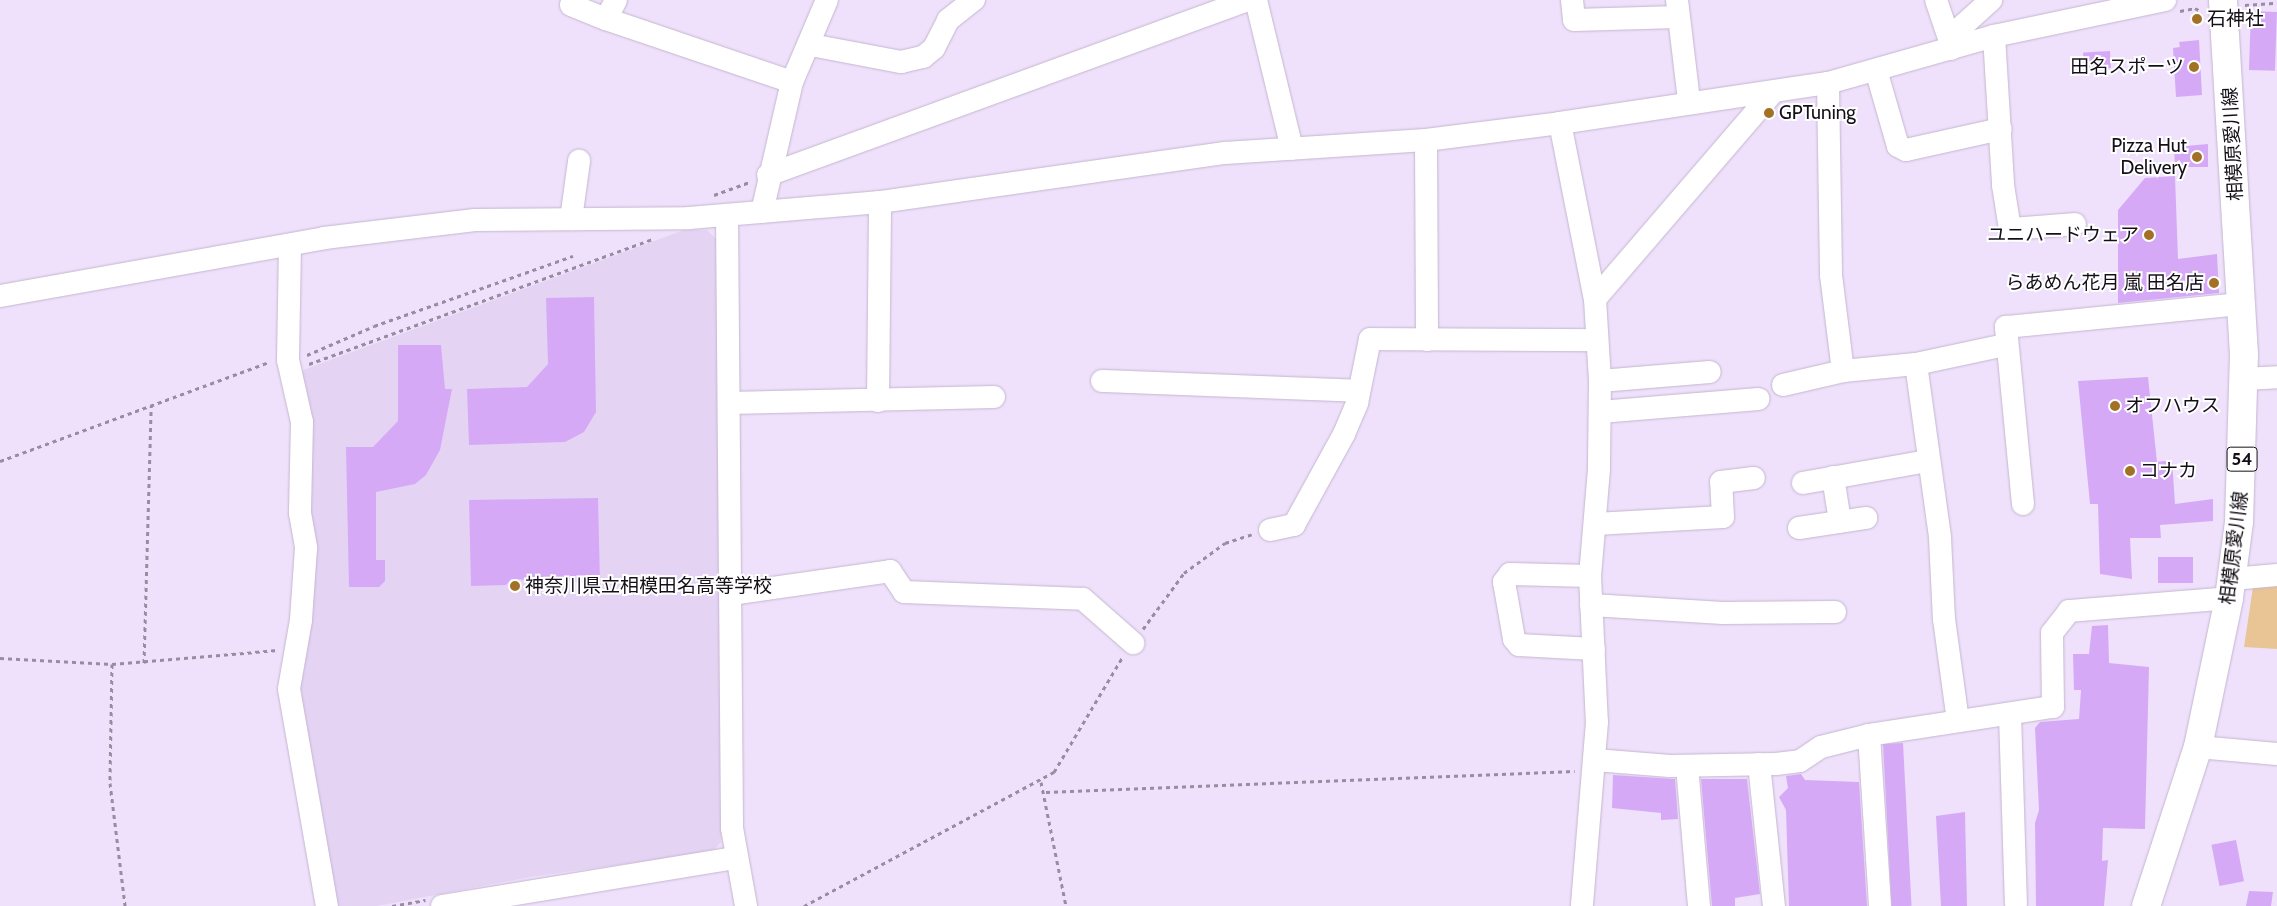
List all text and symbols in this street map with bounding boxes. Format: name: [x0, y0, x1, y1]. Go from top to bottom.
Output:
place label: 石神社: [2207, 8, 2264, 30]
marker: 石神社: [2191, 13, 2203, 25]
place label: 田名スポーツ: [2070, 56, 2184, 78]
marker: 田名スポーツ: [2188, 61, 2200, 73]
street label: 相模原愛川線: [2219, 86, 2247, 202]
place label: GPTuning: [1779, 102, 1856, 124]
marker: GPTuning: [1763, 107, 1775, 119]
place label: Pizza Hut Delivery: [2111, 135, 2187, 179]
marker: Pizza Hut Delivery: [2191, 151, 2203, 163]
place label: ユニハードウェア: [1987, 224, 2139, 246]
marker: ユニハードウェア: [2143, 229, 2155, 241]
place label: らあめん花月 嵐 田名店: [2005, 272, 2204, 294]
marker: らあめん花月 嵐 田名店: [2208, 277, 2220, 289]
place label: オフハウス: [2125, 395, 2220, 417]
marker: オフハウス: [2109, 400, 2121, 412]
road number: 54: [2226, 444, 2258, 474]
place label: コナカ: [2140, 460, 2197, 482]
marker: コナカ: [2124, 465, 2136, 477]
street label: 相模原愛川線: [2216, 490, 2252, 606]
place label: 神奈川県立相模田名高等学校: [525, 575, 772, 597]
marker: 神奈川県立相模田名高等学校: [509, 580, 521, 592]

